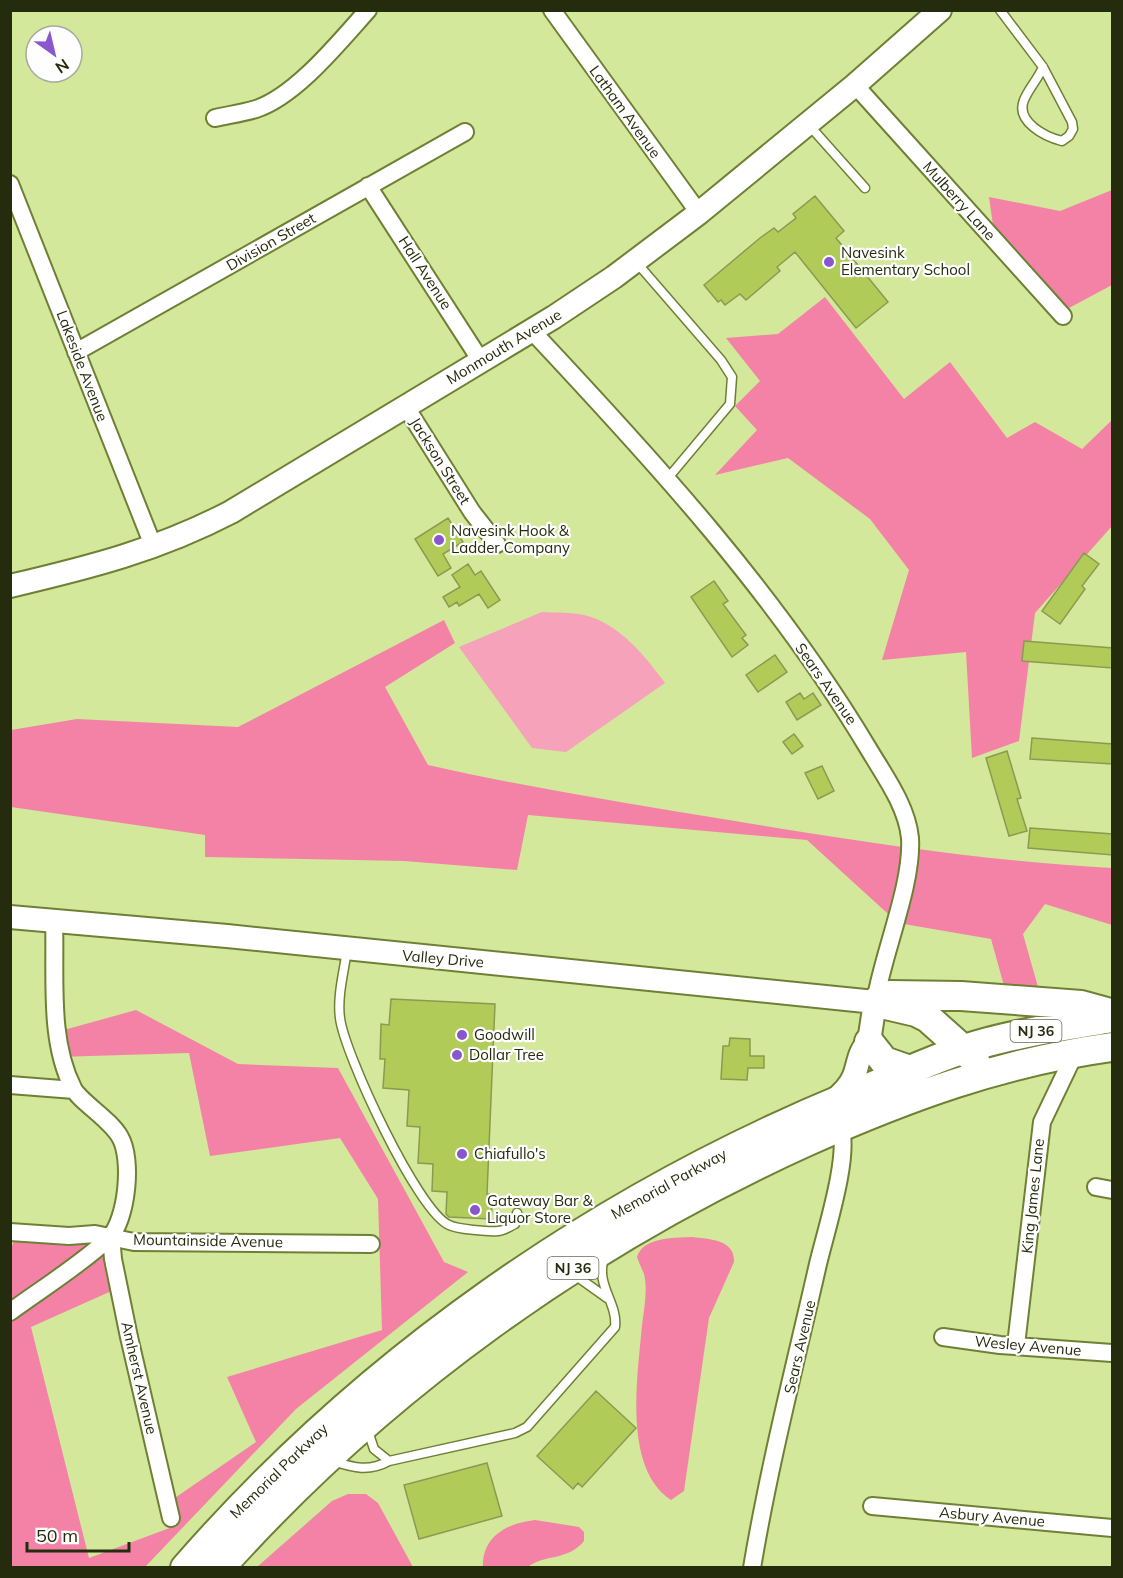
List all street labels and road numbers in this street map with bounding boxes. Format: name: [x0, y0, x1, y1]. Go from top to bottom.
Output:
street label: Latham Avenue: [586, 62, 665, 162]
street label: Mulberry Lane: [919, 157, 1000, 244]
street label: Division Street: [223, 208, 319, 275]
street label: Hall Avenue: [395, 232, 456, 313]
street label: Monmouth Avenue: [443, 305, 565, 388]
street label: Lakeside Avenue: [53, 308, 112, 424]
street label: Jackson Street: [406, 414, 475, 508]
street label: Sears Avenue: [791, 639, 862, 728]
street label: Valley Drive: [401, 945, 485, 972]
road number: NJ 36: [1010, 1020, 1062, 1042]
street label: King James Lane: [1017, 1137, 1048, 1254]
street label: Memorial Parkway: [608, 1144, 730, 1223]
street label: Mountainside Avenue: [133, 1230, 283, 1251]
road number: NJ 36: [548, 1257, 598, 1279]
street label: Sears Avenue: [780, 1298, 820, 1396]
street label: Amherst Avenue: [117, 1320, 162, 1436]
street label: Wesley Avenue: [974, 1331, 1082, 1360]
street label: Memorial Parkway: [226, 1419, 332, 1522]
street label: Asbury Avenue: [938, 1502, 1046, 1531]

